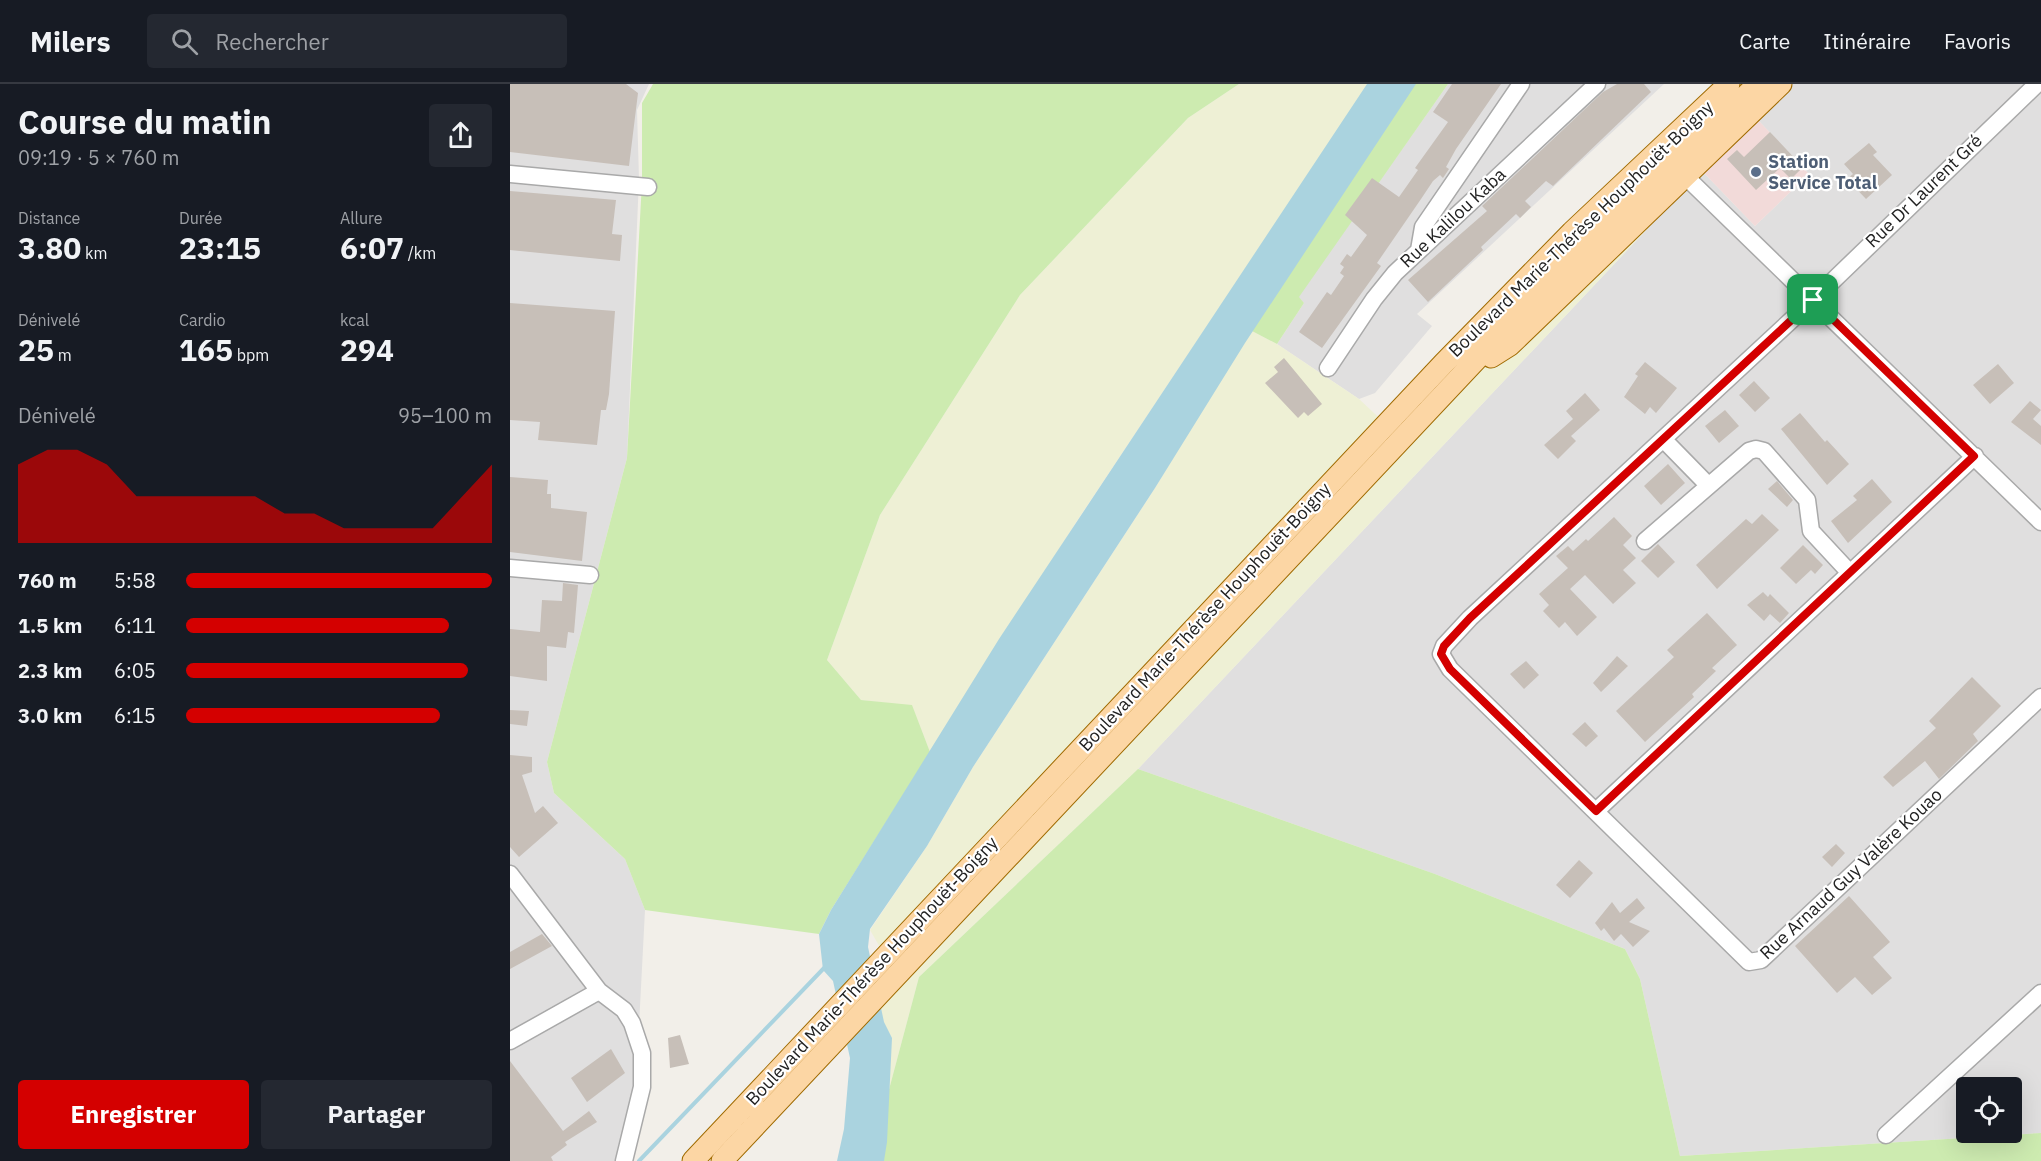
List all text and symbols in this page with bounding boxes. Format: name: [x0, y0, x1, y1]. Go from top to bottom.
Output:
search box: [147, 14, 567, 68]
text: Milers: [30, 23, 111, 60]
icon: search: [168, 25, 201, 58]
text: Rechercher: [216, 27, 329, 56]
text: Carte: [1739, 27, 1790, 55]
text: Itinéraire: [1823, 27, 1911, 55]
text: Favoris: [1944, 27, 2011, 55]
street label: Boulevard Marie-Thérèse Houphouët-Boigny: [1443, 96, 1718, 362]
text: Course du matin: [18, 100, 271, 143]
button: share: [429, 104, 492, 167]
street label: Rue Dr Laurent Gré: [1860, 129, 1987, 252]
text: 09:19 · 5 × 760 m: [18, 144, 179, 171]
place label: Station Service Total: [1768, 150, 1878, 194]
street label: Rue Kalilou Kaba: [1395, 162, 1511, 273]
marker: Station Service Total: [1749, 165, 1763, 179]
text: Distance: [18, 208, 80, 228]
text: Durée: [179, 208, 222, 228]
text: Allure: [340, 208, 383, 228]
text: 3.80: [18, 228, 81, 267]
text: 23:15: [179, 228, 261, 267]
text: 6:07: [340, 228, 404, 267]
text: km: [81, 243, 108, 263]
text: /km: [404, 243, 436, 263]
pin: [1787, 274, 1838, 325]
icon: arrive: [1796, 283, 1829, 316]
text: Dénivelé: [18, 310, 80, 330]
text: Cardio: [179, 310, 226, 330]
text: kcal: [340, 310, 369, 330]
text: 25: [18, 330, 54, 369]
text: 165: [179, 330, 233, 369]
text: 294: [340, 330, 394, 369]
text: m: [54, 345, 72, 365]
text: bpm: [233, 345, 269, 365]
text: Dénivelé: [18, 402, 96, 429]
text: 95–100 m: [398, 402, 492, 429]
street label: Boulevard Marie-Thérèse Houphouët-Boigny: [1074, 477, 1336, 756]
text: 760 m: [18, 567, 77, 594]
text: 5:58: [114, 567, 156, 594]
text: 1.5 km: [18, 612, 82, 639]
text: 6:11: [114, 612, 156, 639]
text: 2.3 km: [18, 657, 82, 684]
text: 6:05: [114, 657, 156, 684]
text: 3.0 km: [18, 702, 82, 729]
text: 6:15: [114, 702, 156, 729]
street label: Rue Arnaud Guy Valère Kouao: [1755, 783, 1947, 964]
street label: Boulevard Marie-Thérèse Houphouët-Boigny: [741, 831, 1003, 1110]
map controls: [1956, 1077, 2022, 1143]
button: locate: [1956, 1077, 2022, 1143]
button: Enregistrer: [18, 1080, 249, 1149]
button: Partager: [261, 1080, 492, 1149]

